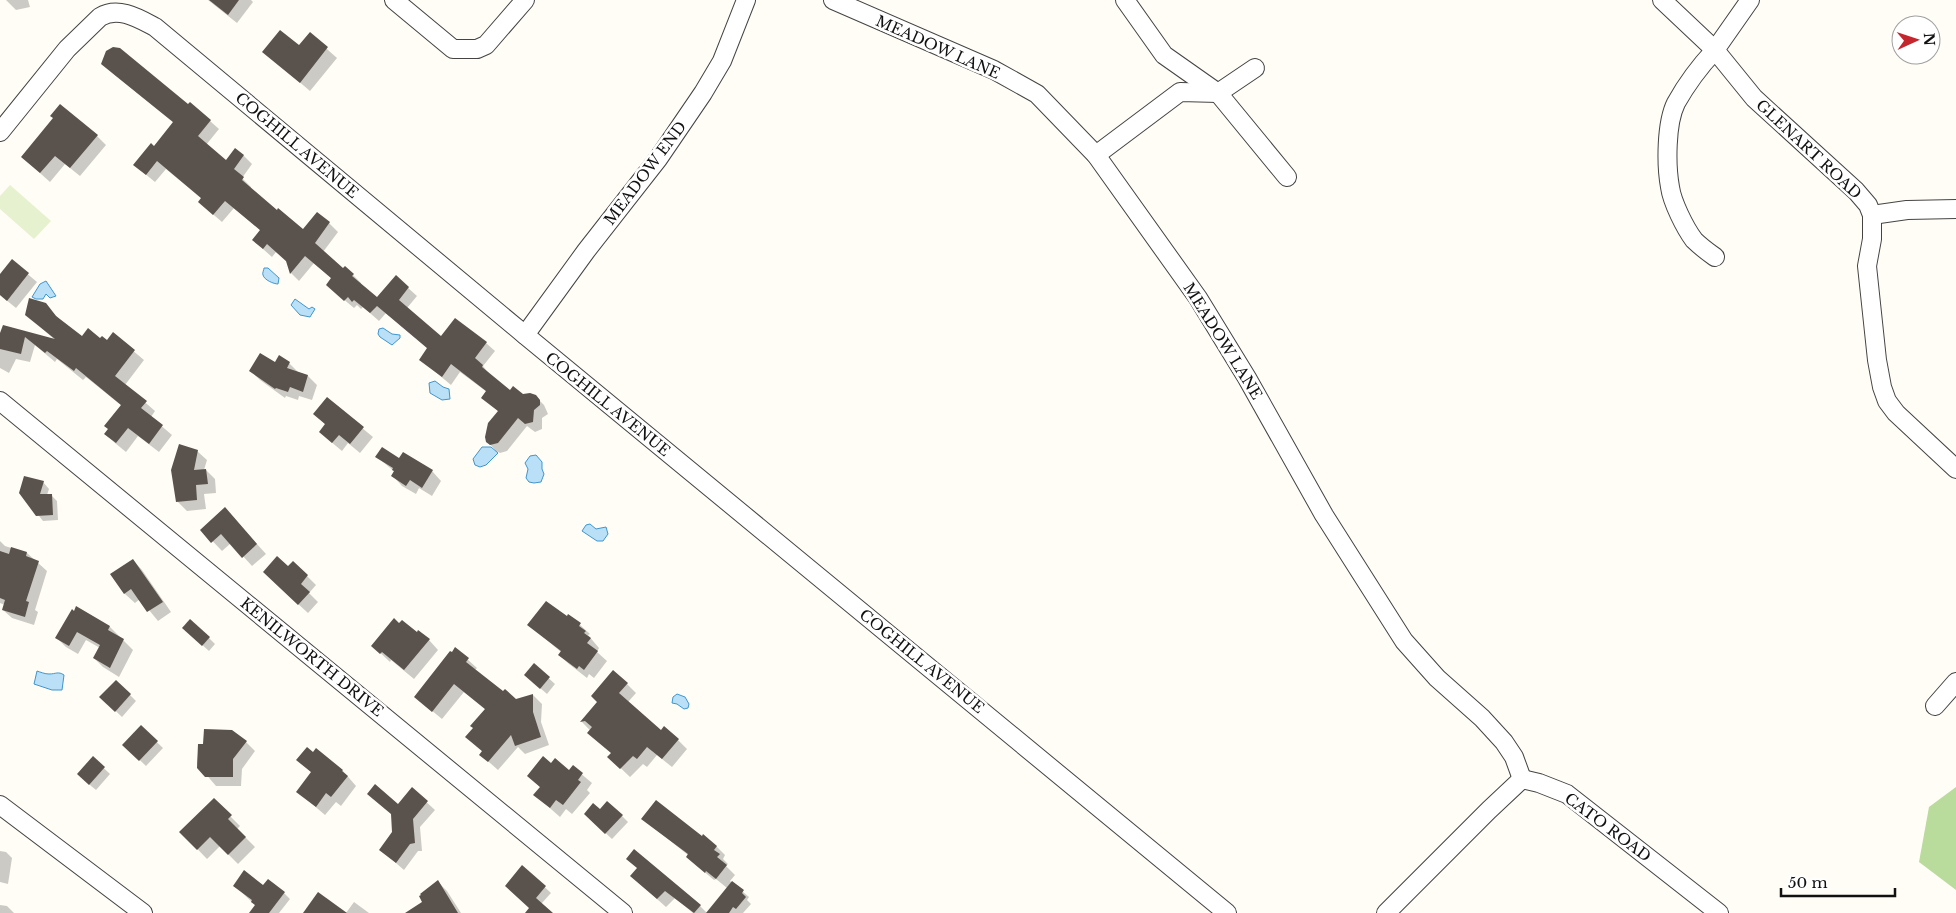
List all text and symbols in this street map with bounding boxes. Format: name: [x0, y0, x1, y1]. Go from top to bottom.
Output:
street label: MEADOW LANE: [873, 11, 1003, 83]
north arrow: [1891, 15, 1941, 65]
text: N: [1920, 32, 1938, 46]
street label: COGHILL AVENUE: [232, 88, 363, 202]
street label: GLENART ROAD: [1752, 95, 1866, 203]
street label: MEADOW END: [600, 117, 690, 229]
street label: MEADOW LANE: [1179, 279, 1267, 403]
street label: COGHILL AVENUE: [542, 348, 674, 460]
street label: KENILWORTH DRIVE: [237, 593, 387, 721]
street label: COGHILL AVENUE: [856, 605, 988, 717]
street label: CATO ROAD: [1561, 788, 1655, 866]
scale bar: [1781, 866, 1895, 898]
text: 50 m: [1788, 873, 1828, 892]

